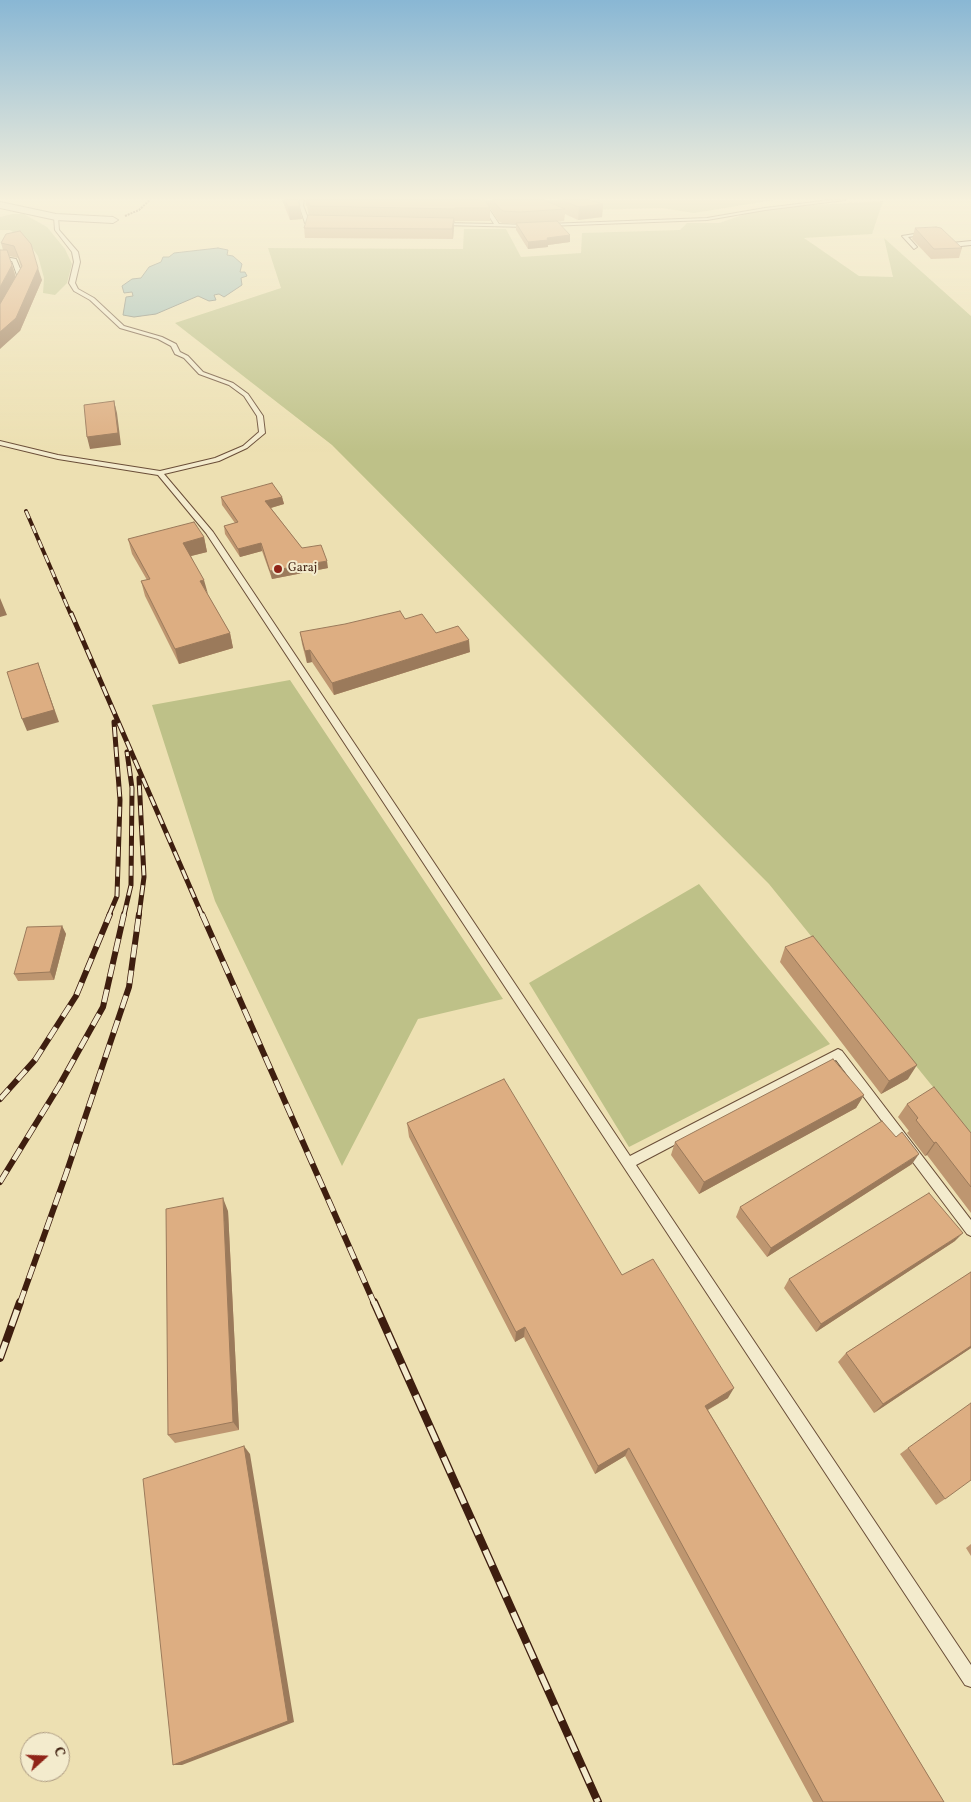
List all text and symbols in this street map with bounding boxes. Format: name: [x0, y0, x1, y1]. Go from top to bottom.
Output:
place label: Garaj: [288, 562, 317, 576]
marker: Garaj: [272, 563, 284, 575]
north arrow: [20, 1732, 70, 1782]
text: С: [48, 1745, 69, 1760]

